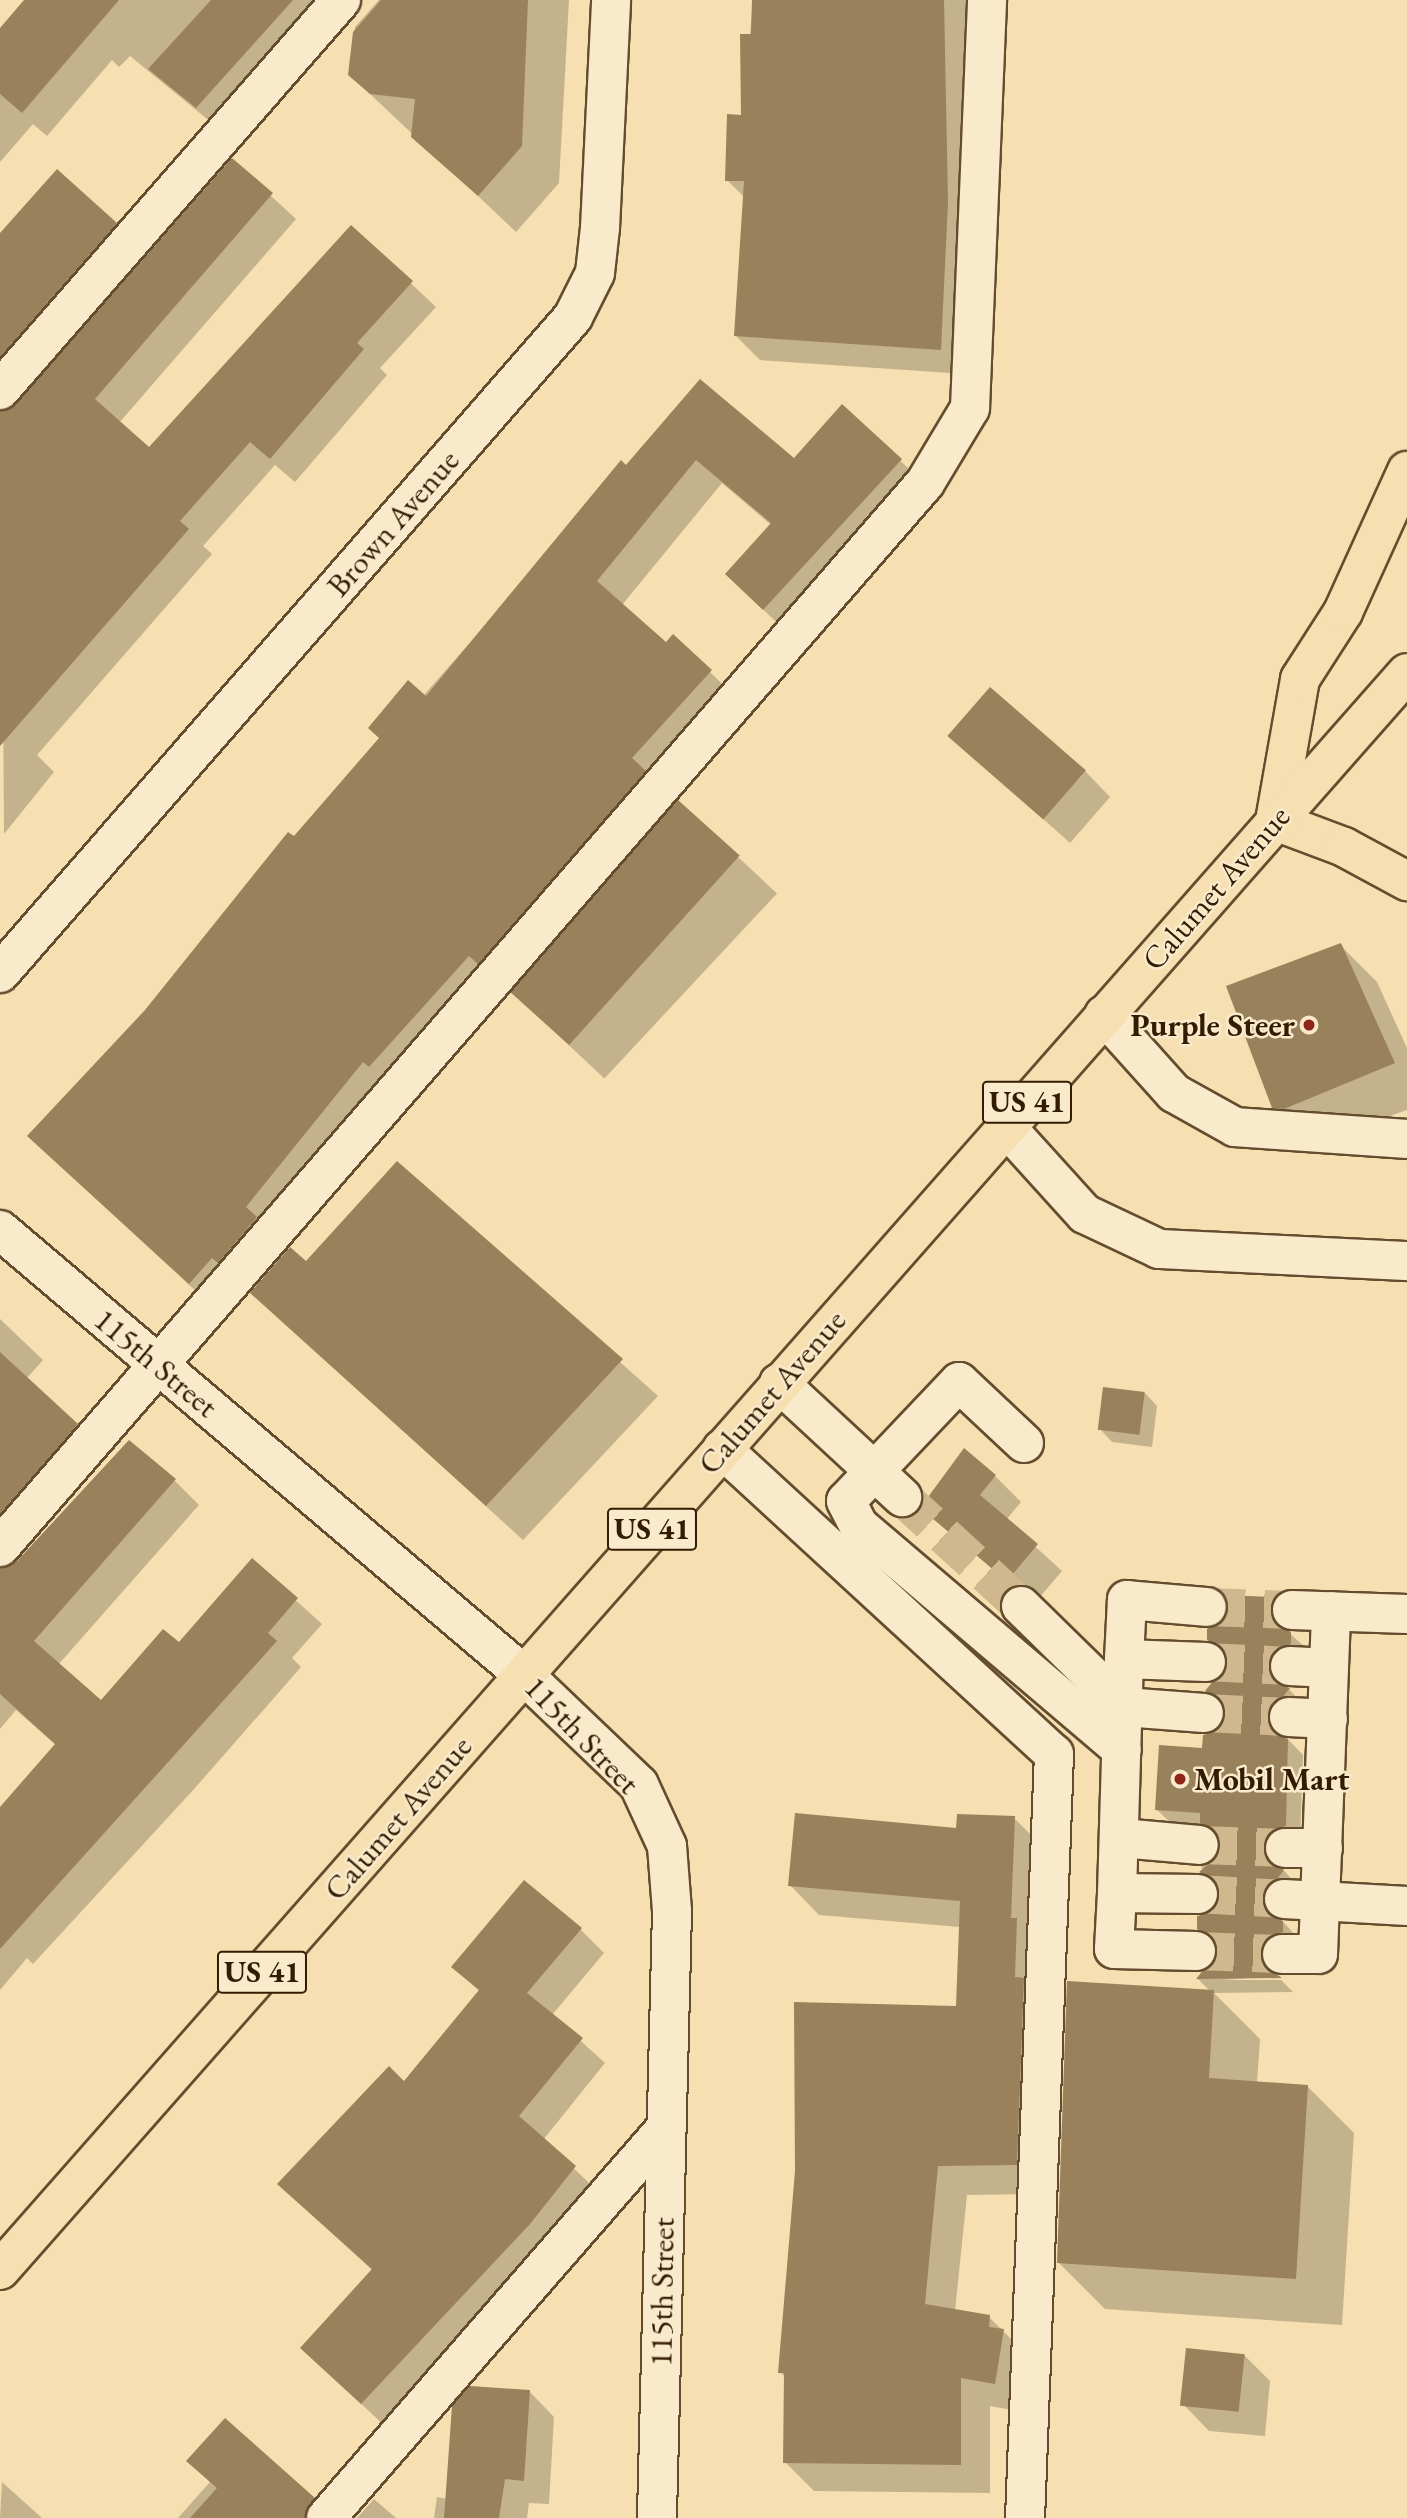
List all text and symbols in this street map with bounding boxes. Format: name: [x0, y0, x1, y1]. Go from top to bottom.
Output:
street label: Brown Avenue: [319, 442, 467, 604]
street label: Calumet Avenue: [1134, 798, 1298, 978]
place label: Purple Steer: [1130, 1006, 1295, 1044]
marker: Purple Steer: [1301, 1017, 1317, 1033]
road number: US 41: [982, 1076, 1072, 1128]
street label: 115th Street: [86, 1300, 226, 1426]
street label: Calumet Avenue: [690, 1302, 854, 1482]
road number: US 41: [606, 1502, 698, 1555]
street label: 115th Street: [516, 1668, 648, 1802]
street label: Calumet Avenue: [316, 1728, 480, 1908]
place label: Mobil Mart: [1194, 1760, 1349, 1798]
marker: Mobil Mart: [1172, 1771, 1188, 1787]
road number: US 41: [216, 1946, 308, 1998]
street label: 115th Street: [641, 2217, 683, 2367]

